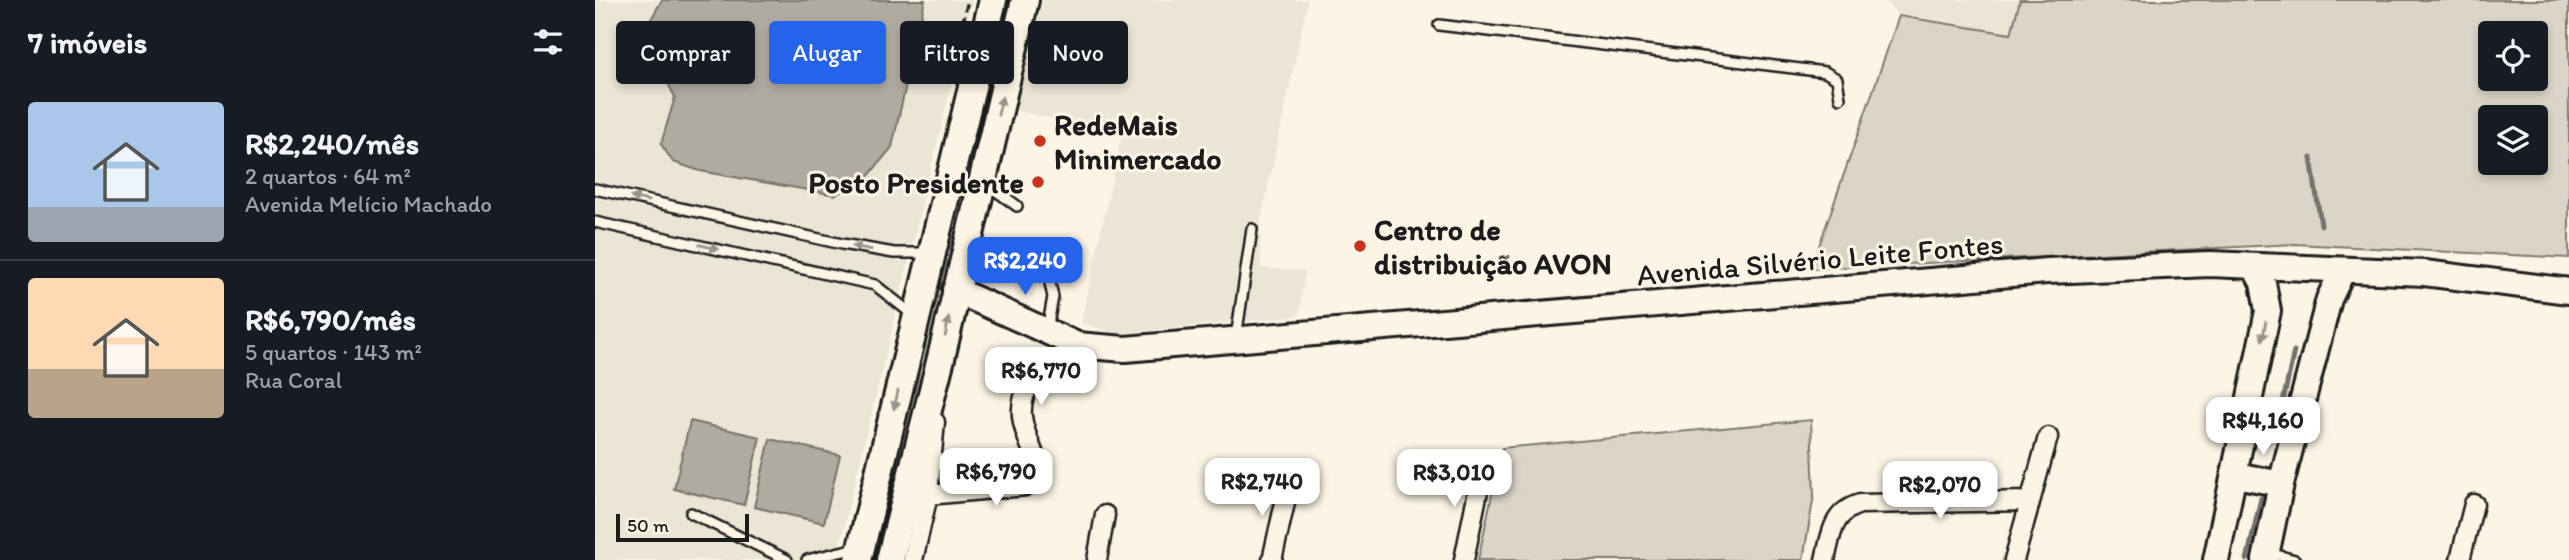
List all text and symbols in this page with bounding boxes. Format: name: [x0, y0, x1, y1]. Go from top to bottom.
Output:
chip: Comprar: [616, 21, 755, 84]
chip: Alugar: [769, 21, 886, 84]
chip: Filtros: [900, 21, 1014, 84]
chip: Novo: [1028, 21, 1128, 84]
map controls: [2478, 21, 2548, 175]
button: locate: [2478, 21, 2548, 91]
icon: filters: [529, 23, 567, 61]
text: 7 imóveis: [28, 24, 147, 61]
one-way arrow: [995, 95, 1006, 117]
button: layers: [2478, 105, 2548, 175]
place label: RedeMais Minimercado: [1054, 106, 1221, 177]
text: R$2,240/mês: [245, 125, 419, 162]
icon: home: [84, 130, 168, 214]
marker: RedeMais Minimercado: [1032, 133, 1048, 149]
text: 2 quartos · 64 m²: [245, 162, 411, 190]
place label: Posto Presidente: [808, 164, 1024, 201]
marker: Posto Presidente: [1030, 174, 1046, 190]
text: Avenida Melício Machado: [245, 190, 492, 218]
one-way arrow: [629, 193, 651, 204]
place label: Centro de distribuição AVON: [1374, 211, 1612, 282]
street label: Avenida Silvério Leite Fontes: [1635, 225, 2005, 293]
pin: R$2,240: [960, 238, 1090, 297]
marker: Centro de distribuição AVON: [1352, 238, 1368, 254]
one-way arrow: [699, 242, 721, 253]
one-way arrow: [851, 242, 873, 253]
text: R$2,240: [983, 246, 1067, 274]
text: R$6,790/mês: [245, 301, 416, 338]
icon: home: [84, 306, 168, 390]
one-way arrow: [942, 316, 953, 338]
one-way arrow: [2258, 320, 2269, 342]
text: 5 quartos · 143 m²: [245, 338, 422, 366]
pin: R$6,770: [976, 348, 1106, 407]
text: R$6,770: [1001, 356, 1081, 384]
text: Rua Coral: [245, 366, 342, 394]
one-way arrow: [891, 389, 902, 411]
pin: R$4,160: [2198, 398, 2328, 457]
text: R$4,160: [2222, 406, 2304, 434]
pin: R$6,790: [931, 448, 1061, 508]
pin: R$3,010: [1389, 449, 1519, 509]
text: R$6,790: [956, 457, 1036, 485]
pin: R$2,740: [1197, 458, 1327, 518]
text: R$3,010: [1413, 458, 1495, 486]
pin: R$2,070: [1875, 462, 2005, 521]
text: R$2,740: [1221, 467, 1303, 495]
text: R$2,070: [1899, 470, 1981, 498]
scale bar: [616, 511, 749, 543]
text: 50 m: [627, 514, 669, 537]

